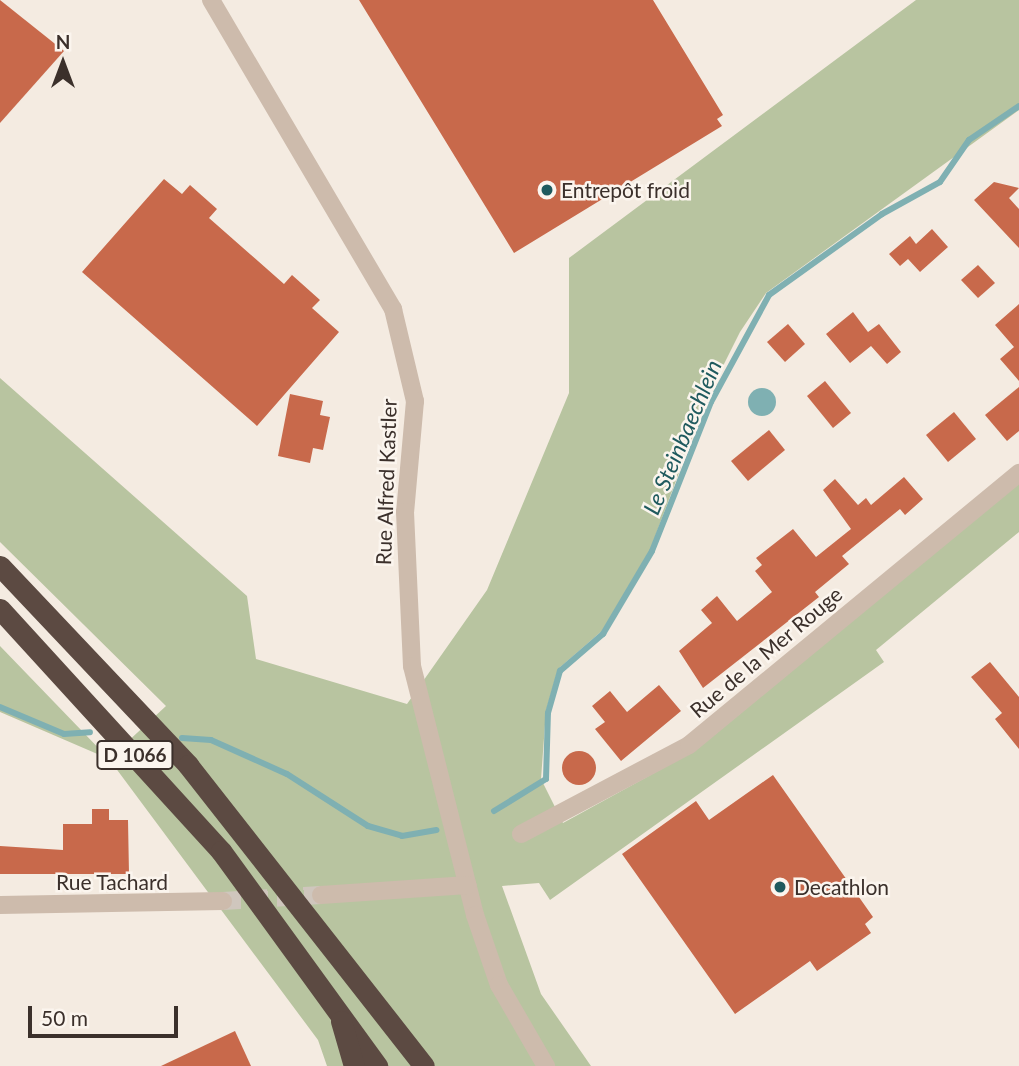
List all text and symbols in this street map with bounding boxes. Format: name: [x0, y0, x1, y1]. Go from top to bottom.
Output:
north arrow: [28, 28, 98, 98]
text: N: [56, 30, 70, 53]
place label: Entrepôt froid: [561, 177, 690, 203]
marker: Entrepôt froid: [539, 182, 555, 198]
water label: Le Steinbaechlein: [637, 356, 727, 518]
street label: Rue Alfred Kastler: [370, 398, 402, 566]
street label: Rue de la Mer Rouge: [685, 581, 847, 723]
road number: D 1066: [95, 740, 175, 770]
street label: Rue Tachard: [56, 869, 168, 895]
place label: Decathlon: [794, 874, 889, 900]
marker: Decathlon: [772, 879, 788, 895]
scale bar: [32, 992, 182, 1036]
text: 50 m: [41, 1005, 88, 1030]

